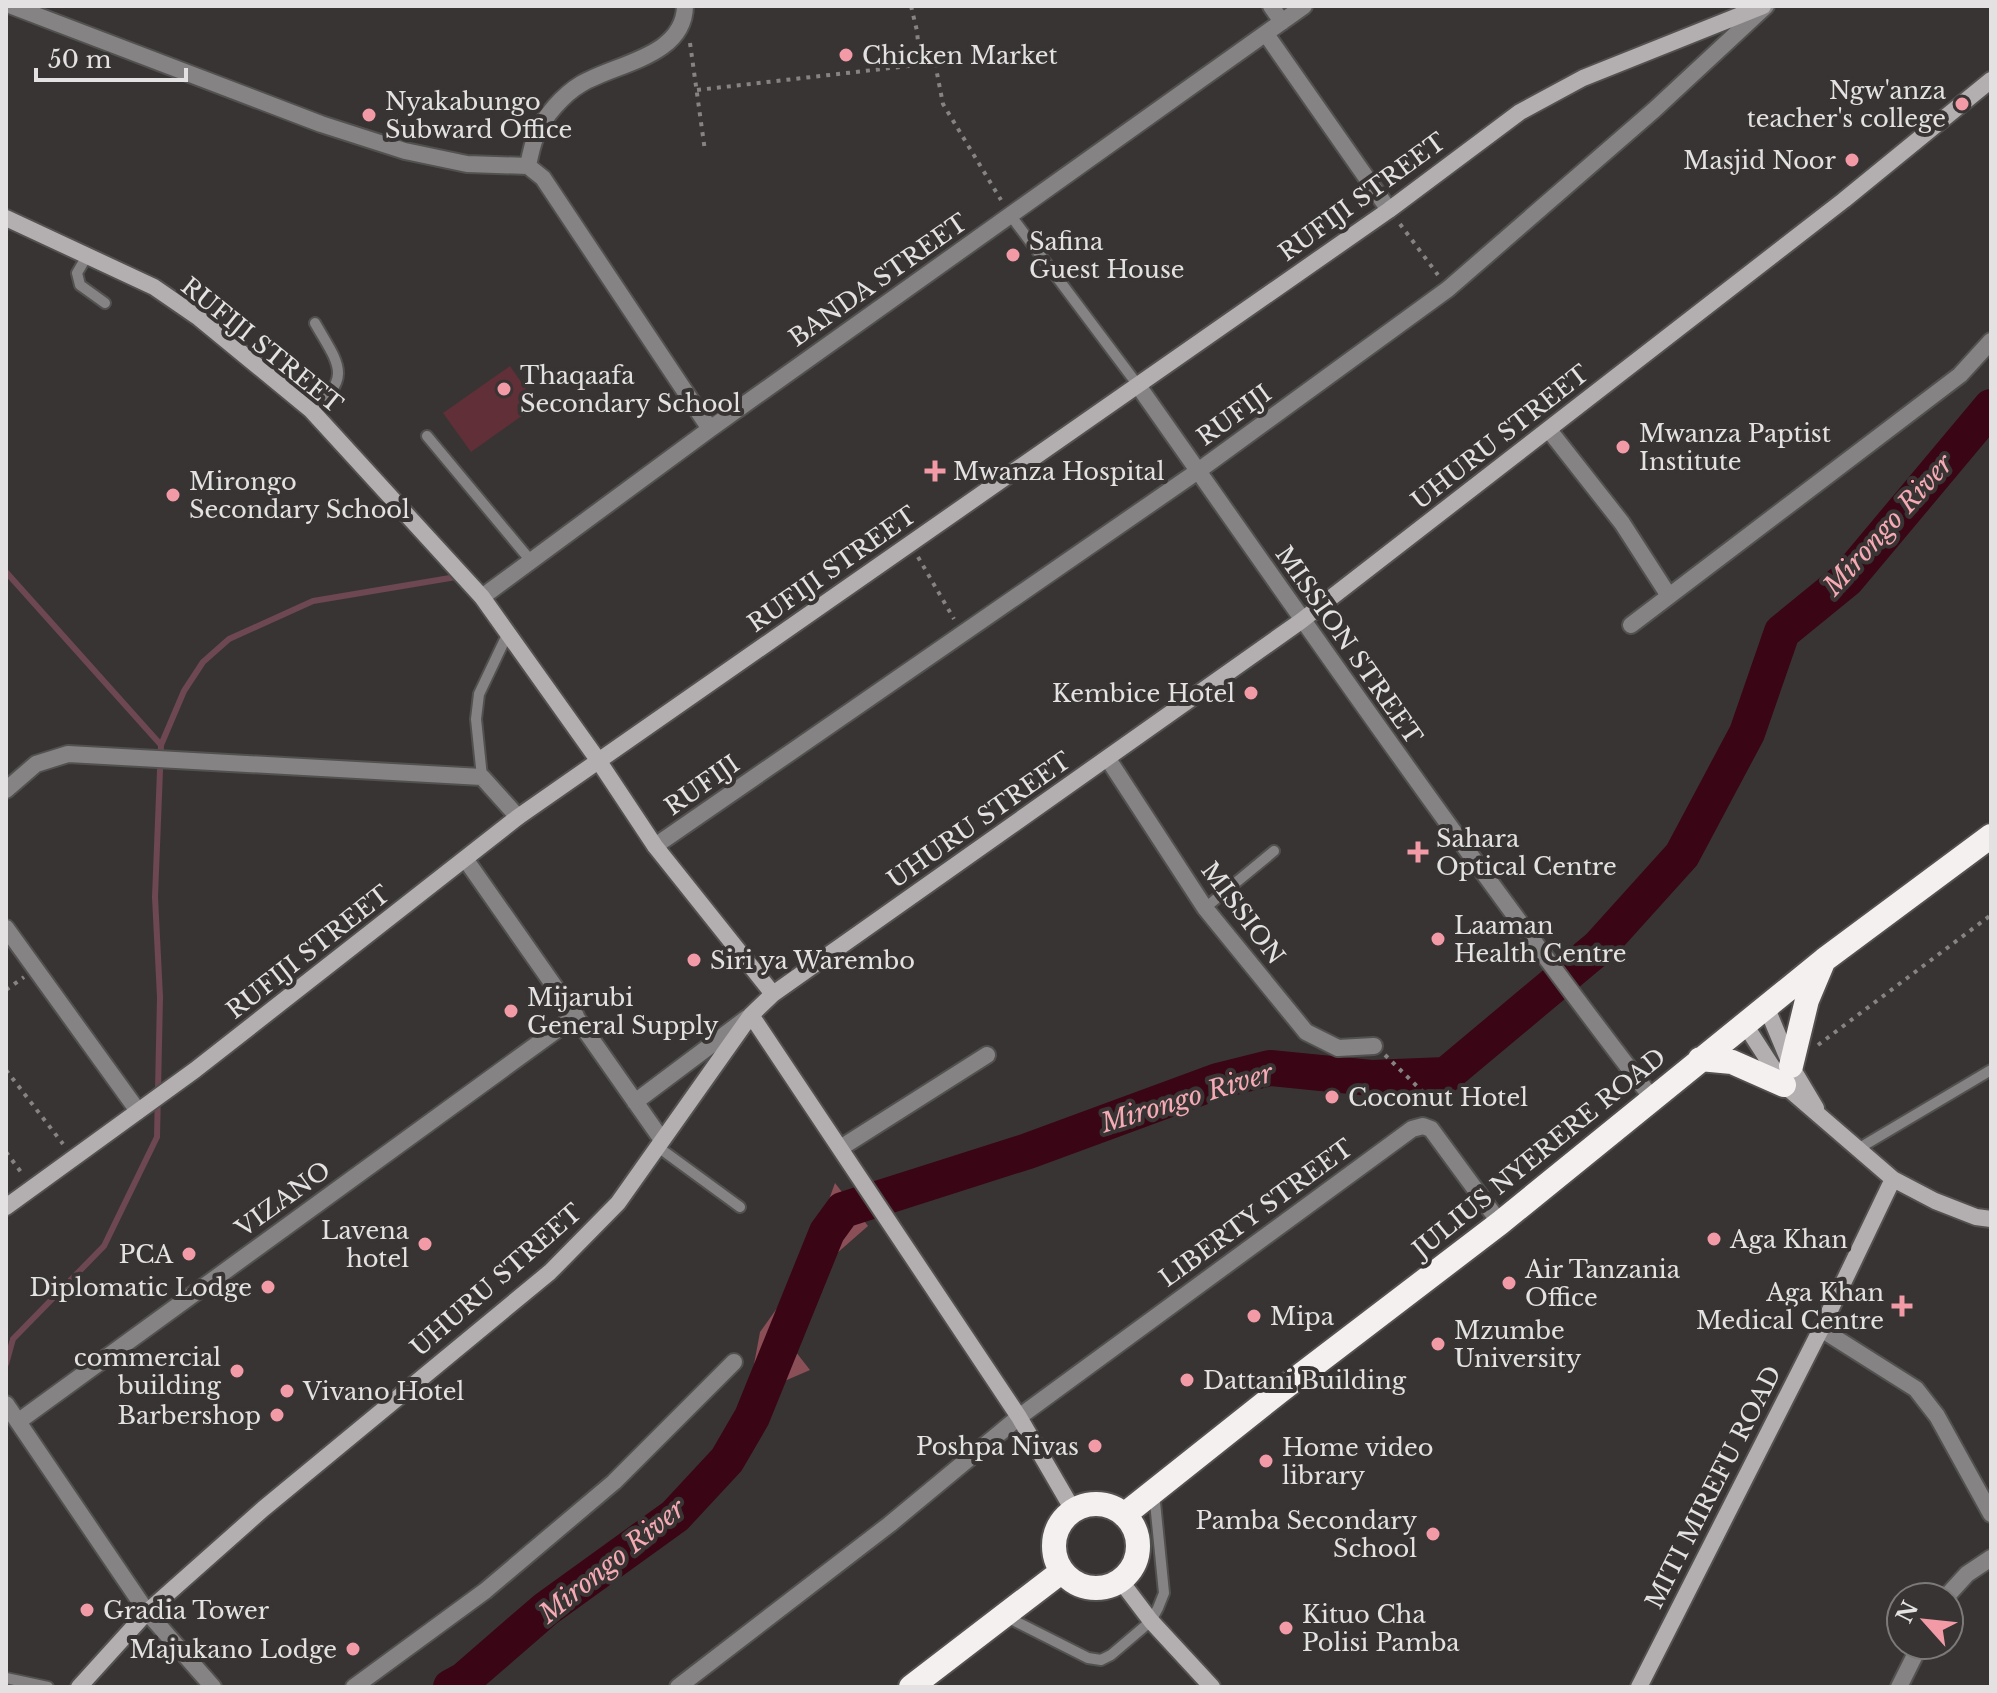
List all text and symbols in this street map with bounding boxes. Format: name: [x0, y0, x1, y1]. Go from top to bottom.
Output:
scale bar: [36, 32, 186, 82]
place label: Chicken Market: [862, 41, 1058, 70]
text: 50 m: [48, 45, 112, 74]
marker: Chicken Market: [837, 46, 855, 64]
place label: Ngw'anza teacher's college: [1747, 76, 1947, 133]
place label: Nyakabungo Subward Office: [385, 87, 572, 144]
marker: Ngw'anza teacher's college: [1953, 95, 1971, 113]
marker: Nyakabungo Subward Office: [360, 106, 378, 124]
street label: RUFIJI STREET: [1273, 127, 1451, 267]
place label: Masjid Noor: [1683, 146, 1837, 175]
marker: Masjid Noor: [1843, 151, 1861, 169]
street label: BANDA STREET: [783, 208, 973, 352]
place label: Safina Guest House: [1029, 227, 1185, 284]
marker: Safina Guest House: [1004, 246, 1022, 264]
street label: RUFIJI STREET: [176, 271, 348, 419]
street label: UHURU STREET: [1406, 359, 1594, 515]
place label: Thaqaafa Secondary School: [520, 361, 741, 418]
street label: RUFIJI: [1191, 378, 1277, 452]
marker: Thaqaafa Secondary School: [495, 380, 513, 398]
place label: Mwanza Paptist Institute: [1639, 419, 1831, 476]
marker: Mwanza Paptist Institute: [1614, 438, 1632, 456]
water label: Mirongo River: [1816, 447, 1960, 603]
place label: Mwanza Hospital: [953, 457, 1165, 486]
marker: Mwanza Hospital: [924, 460, 946, 482]
place label: Mirongo Secondary School: [189, 467, 410, 524]
marker: Mirongo Secondary School: [164, 486, 182, 504]
street label: RUFIJI STREET: [742, 500, 922, 638]
street label: MISSION STREET: [1270, 540, 1428, 750]
place label: Kembice Hotel: [1052, 679, 1235, 708]
marker: Kembice Hotel: [1242, 684, 1260, 702]
street label: UHURU STREET: [882, 746, 1076, 894]
street label: RUFIJI: [659, 749, 745, 821]
place label: Sahara Optical Centre: [1436, 824, 1617, 881]
marker: Sahara Optical Centre: [1407, 841, 1429, 863]
street label: MISSION: [1195, 856, 1291, 970]
street label: RUFIJI STREET: [221, 879, 395, 1025]
place label: Laaman Health Centre: [1454, 911, 1626, 968]
marker: Laaman Health Centre: [1429, 930, 1447, 948]
place label: Siri ya Warembo: [710, 946, 915, 975]
marker: Siri ya Warembo: [685, 951, 703, 969]
place label: Mijarubi General Supply: [527, 983, 719, 1040]
marker: Mijarubi General Supply: [502, 1002, 520, 1020]
street label: JULIUS NYERERE ROAD: [1404, 1042, 1671, 1266]
water label: Mirongo River: [1096, 1056, 1278, 1140]
place label: Coconut Hotel: [1348, 1083, 1528, 1112]
marker: Coconut Hotel: [1323, 1088, 1341, 1106]
street label: LIBERTY STREET: [1154, 1133, 1358, 1293]
street label: VIZANO: [229, 1155, 336, 1244]
street label: UHURU STREET: [405, 1198, 587, 1362]
place label: Lavena hotel: [321, 1216, 410, 1273]
place label: Aga Khan: [1729, 1225, 1848, 1254]
marker: Aga Khan: [1705, 1230, 1723, 1248]
marker: Lavena hotel: [416, 1235, 434, 1253]
place label: PCA: [119, 1240, 173, 1269]
marker: PCA: [180, 1245, 198, 1263]
place label: Air Tanzania Office: [1524, 1255, 1681, 1312]
place label: Diplomatic Lodge: [29, 1273, 252, 1302]
marker: Air Tanzania Office: [1500, 1274, 1518, 1292]
marker: Diplomatic Lodge: [259, 1278, 277, 1296]
place label: Aga Khan Medical Centre: [1696, 1278, 1884, 1335]
marker: Aga Khan Medical Centre: [1891, 1295, 1913, 1317]
place label: Mipa: [1270, 1302, 1335, 1331]
marker: Mipa: [1245, 1307, 1263, 1325]
place label: Mzumbe University: [1454, 1316, 1582, 1373]
marker: Mzumbe University: [1429, 1335, 1447, 1353]
place label: commercial building: [74, 1343, 222, 1400]
street label: MITI MIREFU ROAD: [1639, 1361, 1787, 1613]
marker: commercial building: [228, 1362, 246, 1380]
place label: Dattani Building: [1203, 1366, 1407, 1395]
marker: Dattani Building: [1178, 1371, 1196, 1389]
place label: Vivano Hotel: [302, 1377, 465, 1406]
marker: Vivano Hotel: [278, 1382, 296, 1400]
place label: Barbershop: [118, 1401, 261, 1430]
marker: Barbershop: [268, 1406, 286, 1424]
place label: Poshpa Nivas: [916, 1432, 1079, 1461]
place label: Home video library: [1282, 1433, 1433, 1490]
marker: Poshpa Nivas: [1086, 1437, 1104, 1455]
marker: Home video library: [1257, 1452, 1275, 1470]
water label: Mirongo River: [532, 1492, 692, 1630]
place label: Pamba Secondary School: [1196, 1506, 1418, 1563]
marker: Pamba Secondary School: [1424, 1525, 1442, 1543]
north arrow: [1885, 1581, 1965, 1661]
place label: Gradia Tower: [103, 1596, 270, 1625]
text: N: [1891, 1597, 1924, 1627]
place label: Kituo Cha Polisi Pamba: [1302, 1600, 1460, 1657]
marker: Gradia Tower: [78, 1601, 96, 1619]
marker: Kituo Cha Polisi Pamba: [1277, 1619, 1295, 1637]
place label: Majukano Lodge: [130, 1635, 337, 1664]
marker: Majukano Lodge: [344, 1640, 362, 1658]

